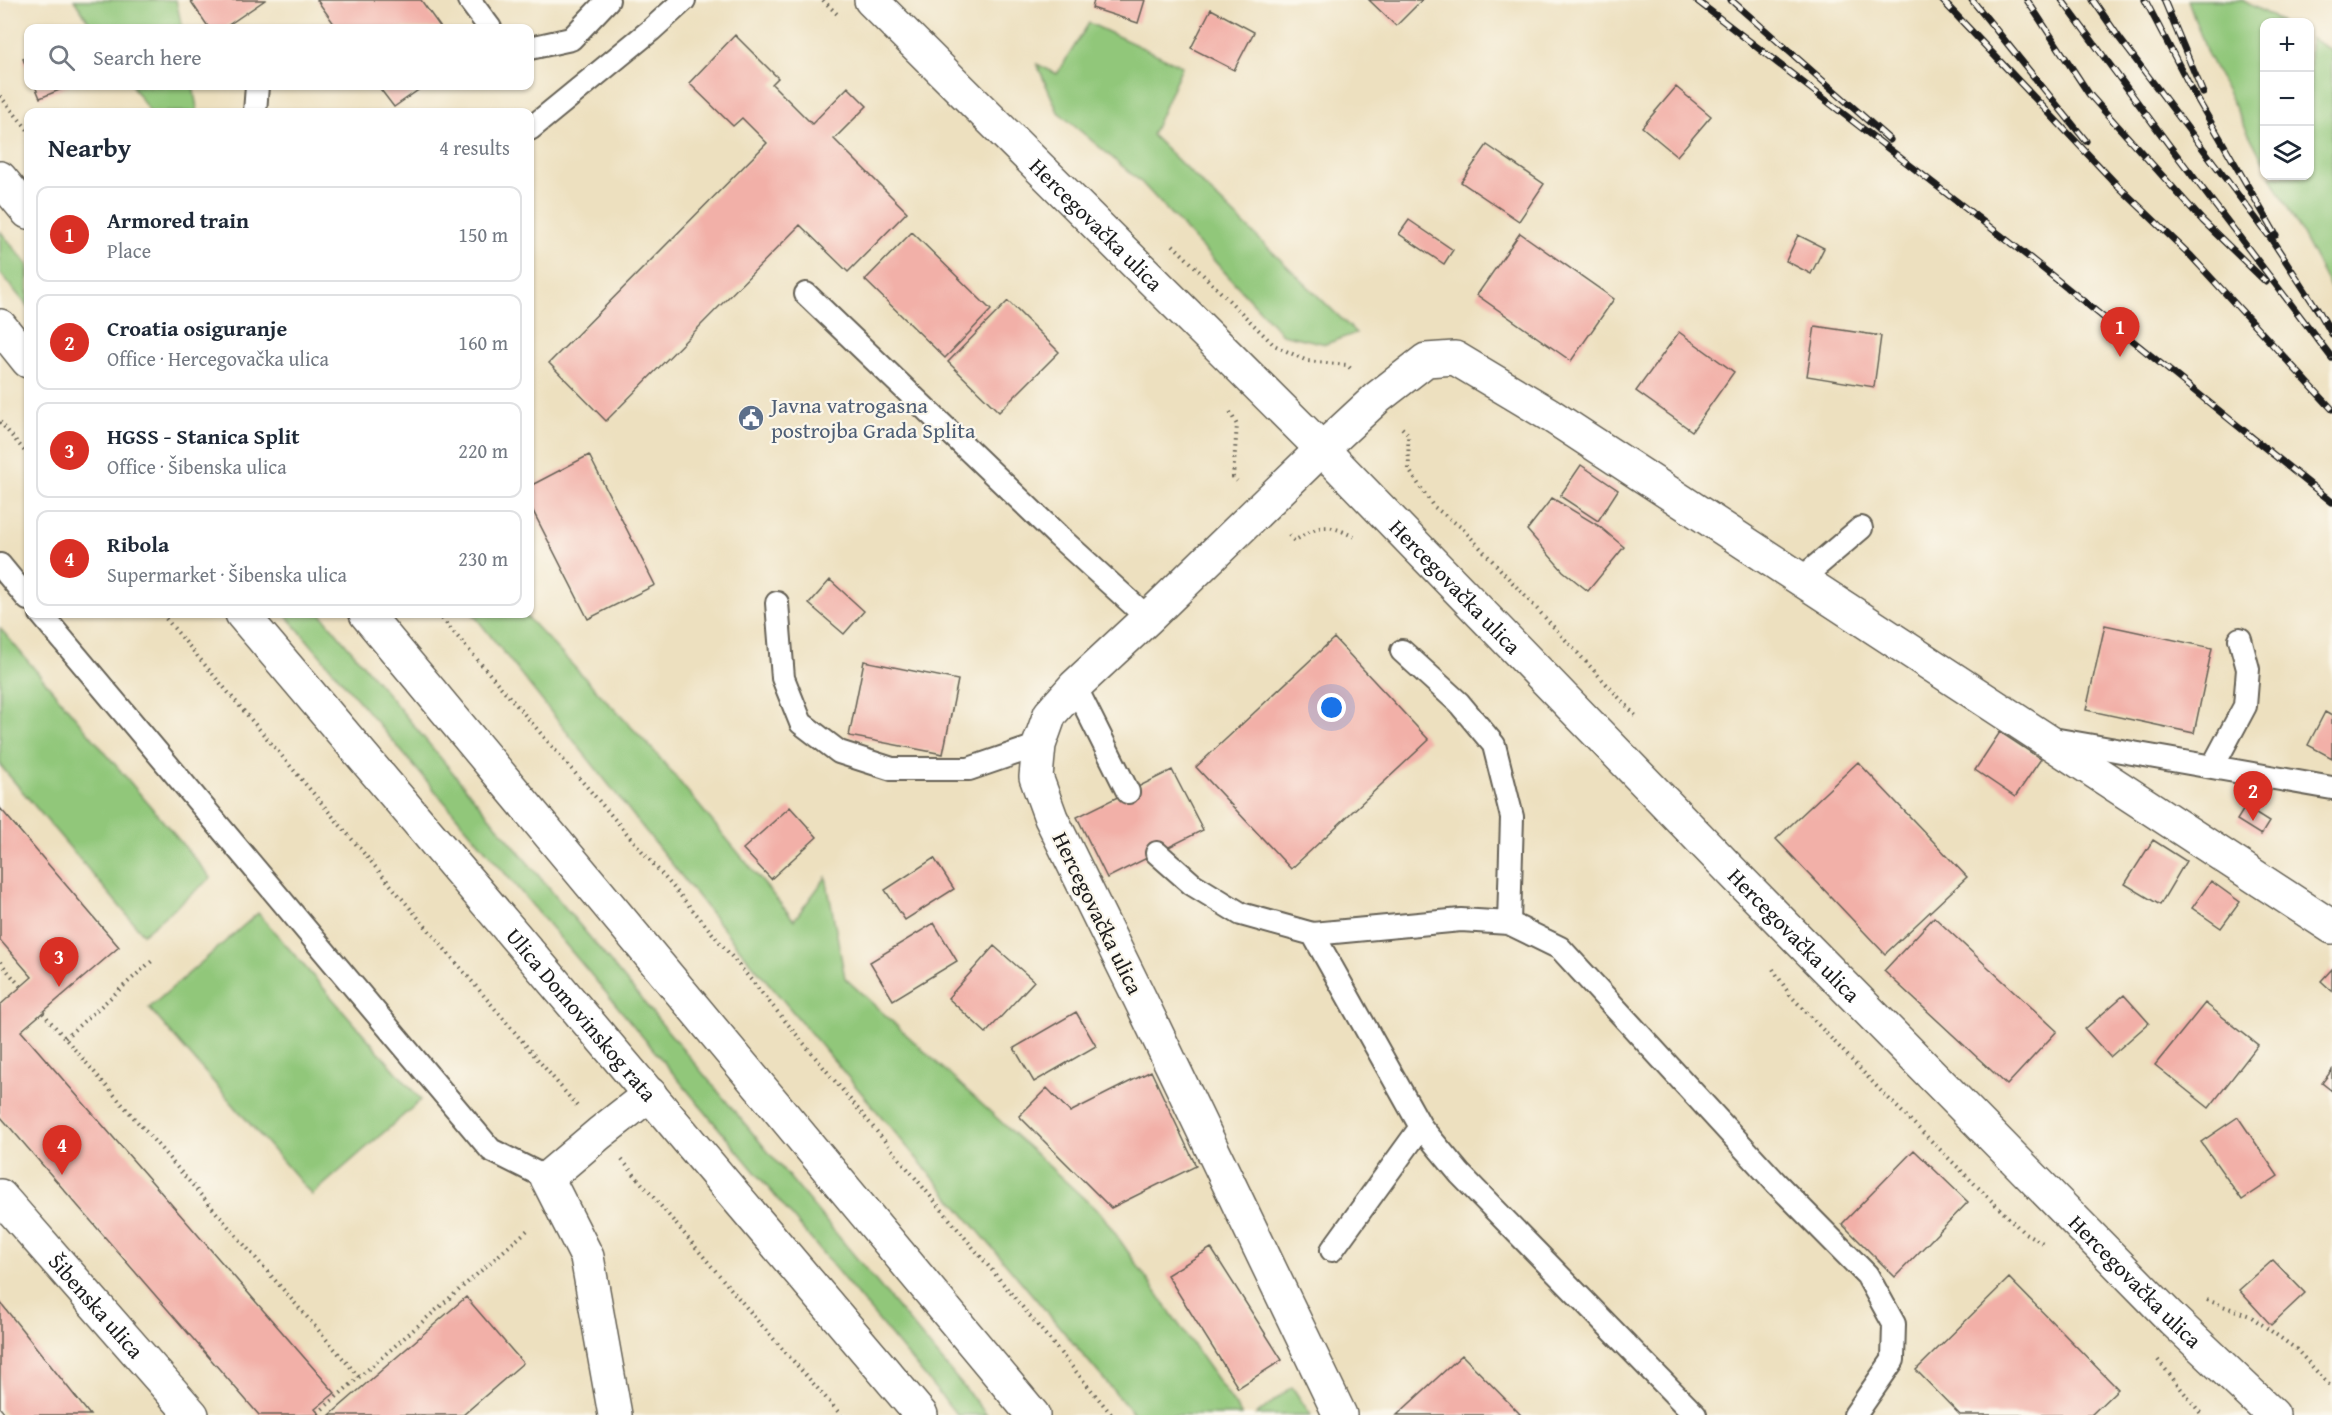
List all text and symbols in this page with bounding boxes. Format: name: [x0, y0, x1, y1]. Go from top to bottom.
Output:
map controls: [2260, 18, 2314, 180]
button: +: [2260, 18, 2314, 72]
search box: [24, 24, 534, 90]
icon: search: [45, 41, 78, 74]
text: Search here: [93, 41, 202, 73]
button: −: [2260, 72, 2314, 126]
button: layers: [2260, 126, 2314, 180]
text: Nearby: [48, 128, 131, 167]
text: 4 results: [439, 133, 510, 162]
street label: Hercegovačka ulica: [1022, 151, 1171, 299]
text: Armored train: [107, 204, 249, 236]
text: 1: [64, 220, 75, 249]
text: 150 m: [458, 220, 508, 249]
text: Place: [107, 236, 151, 265]
pin: 1: [2100, 308, 2140, 357]
text: Croatia osiguranje: [107, 312, 287, 344]
text: 2: [64, 328, 75, 357]
text: 160 m: [458, 328, 508, 357]
text: Office · Hercegovačka ulica: [107, 344, 329, 373]
place label: Javna vatrogasna postrojba Grada Splita: [768, 389, 976, 446]
public building icon: Javna vatrogasna postrojba Grada Splita: [736, 403, 766, 433]
text: HGSS - Stanica Split: [107, 420, 300, 452]
text: 3: [64, 436, 75, 465]
text: 220 m: [458, 436, 508, 465]
text: Office · Šibenska ulica: [107, 452, 287, 481]
street label: Hercegovačka ulica: [1382, 512, 1529, 662]
text: Ribola: [107, 528, 169, 560]
text: 4: [64, 544, 75, 573]
text: 230 m: [458, 544, 508, 573]
text: Supermarket · Šibenska ulica: [107, 560, 347, 589]
your location: [1317, 693, 1346, 722]
pin: 2: [2234, 772, 2272, 821]
street label: Hercegovačka ulica: [1045, 826, 1151, 1000]
street label: Hercegovačka ulica: [1721, 861, 1868, 1010]
street label: Ulica Domovinskog rata: [499, 921, 665, 1109]
pin: 3: [40, 938, 78, 987]
pin: 4: [42, 1126, 82, 1175]
street label: Hercegovačka ulica: [2062, 1207, 2209, 1356]
street label: Šibenska ulica: [41, 1246, 152, 1366]

